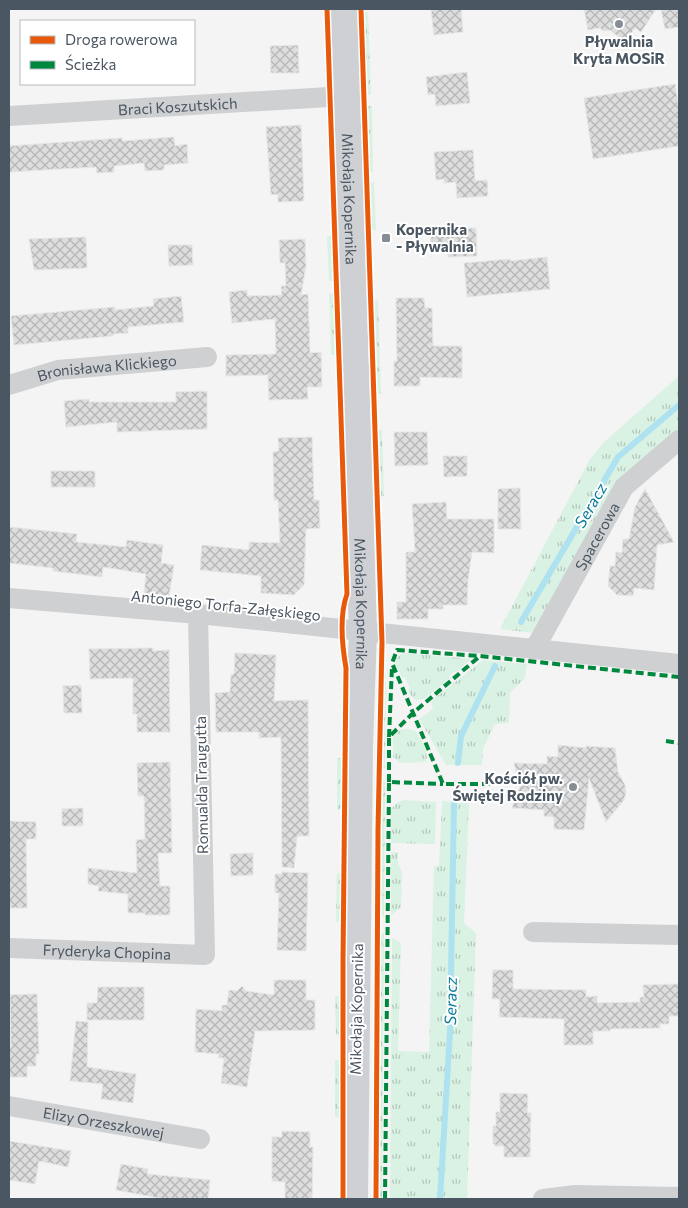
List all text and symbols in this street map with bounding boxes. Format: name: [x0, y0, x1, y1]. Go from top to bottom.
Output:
marker: Pływalnia Kryta MOSiR: [613, 18, 625, 30]
legend: [20, 20, 195, 85]
text: Droga rowerowa: [65, 30, 178, 48]
place label: Pływalnia Kryta MOSiR: [573, 32, 666, 67]
text: Ścieżka: [65, 54, 116, 73]
street label: Braci Koszutskich: [117, 93, 238, 119]
street label: Mikołaja Kopernika: [339, 133, 361, 265]
place label: Kopernika - Pływalnia: [396, 220, 474, 255]
marker: Kopernika - Pływalnia: [380, 232, 392, 244]
street label: Bronisława Klickiego: [35, 351, 177, 385]
water label: Seracz: [570, 479, 610, 531]
street label: Spacerowa: [571, 499, 623, 573]
street label: Mikołaja Kopernika: [351, 538, 372, 670]
street label: Antoniego Torfa-Załęskiego: [130, 586, 322, 624]
street label: Romualda Traugutta: [191, 716, 211, 854]
place label: Kościół pw. Świętej Rodziny: [453, 769, 564, 804]
marker: Kościół pw. Świętej Rodziny: [567, 781, 579, 793]
street label: Fryderyka Chopina: [43, 940, 171, 963]
street label: Mikołaja Kopernika: [346, 943, 366, 1075]
water label: Seracz: [440, 977, 460, 1025]
street label: Elizy Orzeszkowej: [42, 1103, 166, 1142]

